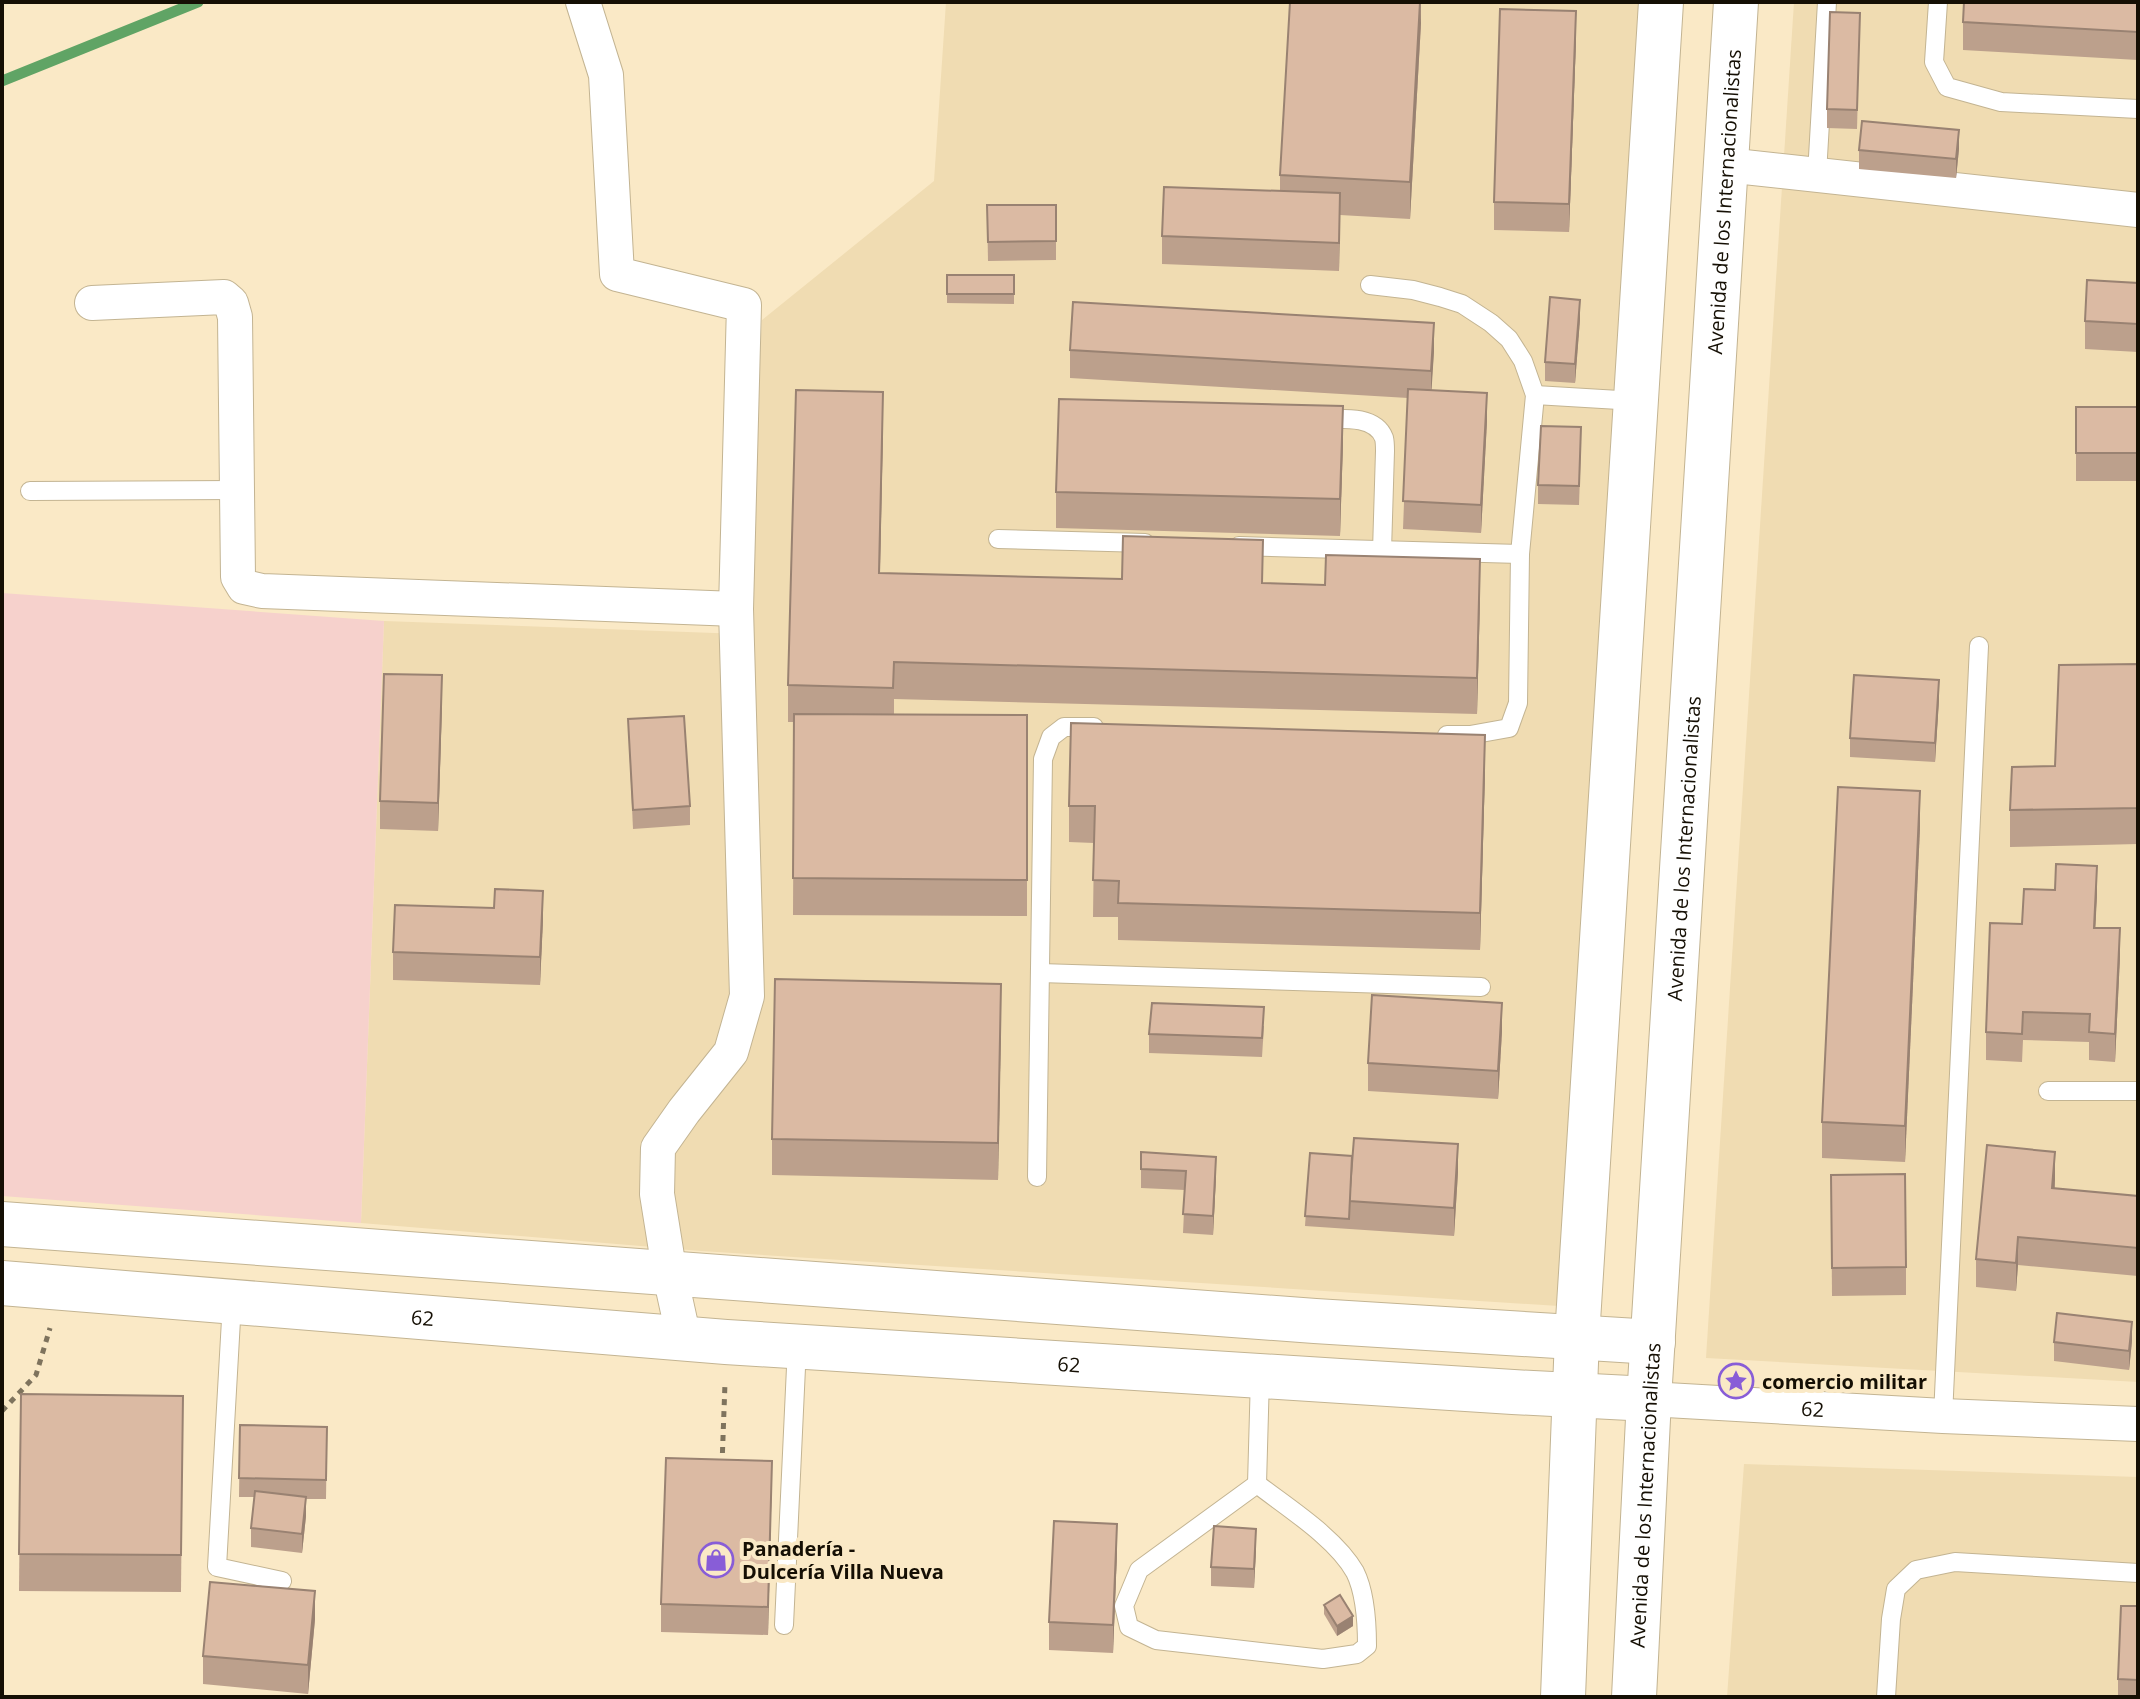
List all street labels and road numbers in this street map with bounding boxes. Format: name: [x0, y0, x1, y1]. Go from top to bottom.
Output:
street label: Avenida de los Internacionalistas: [1701, 48, 1747, 355]
street label: Avenida de los Internacionalistas: [1660, 695, 1706, 1002]
street label: 62: [410, 1303, 435, 1332]
street label: Avenida de los Internacionalistas: [1623, 1342, 1666, 1649]
street label: 62: [1057, 1350, 1081, 1378]
street label: 62: [1801, 1394, 1825, 1423]

